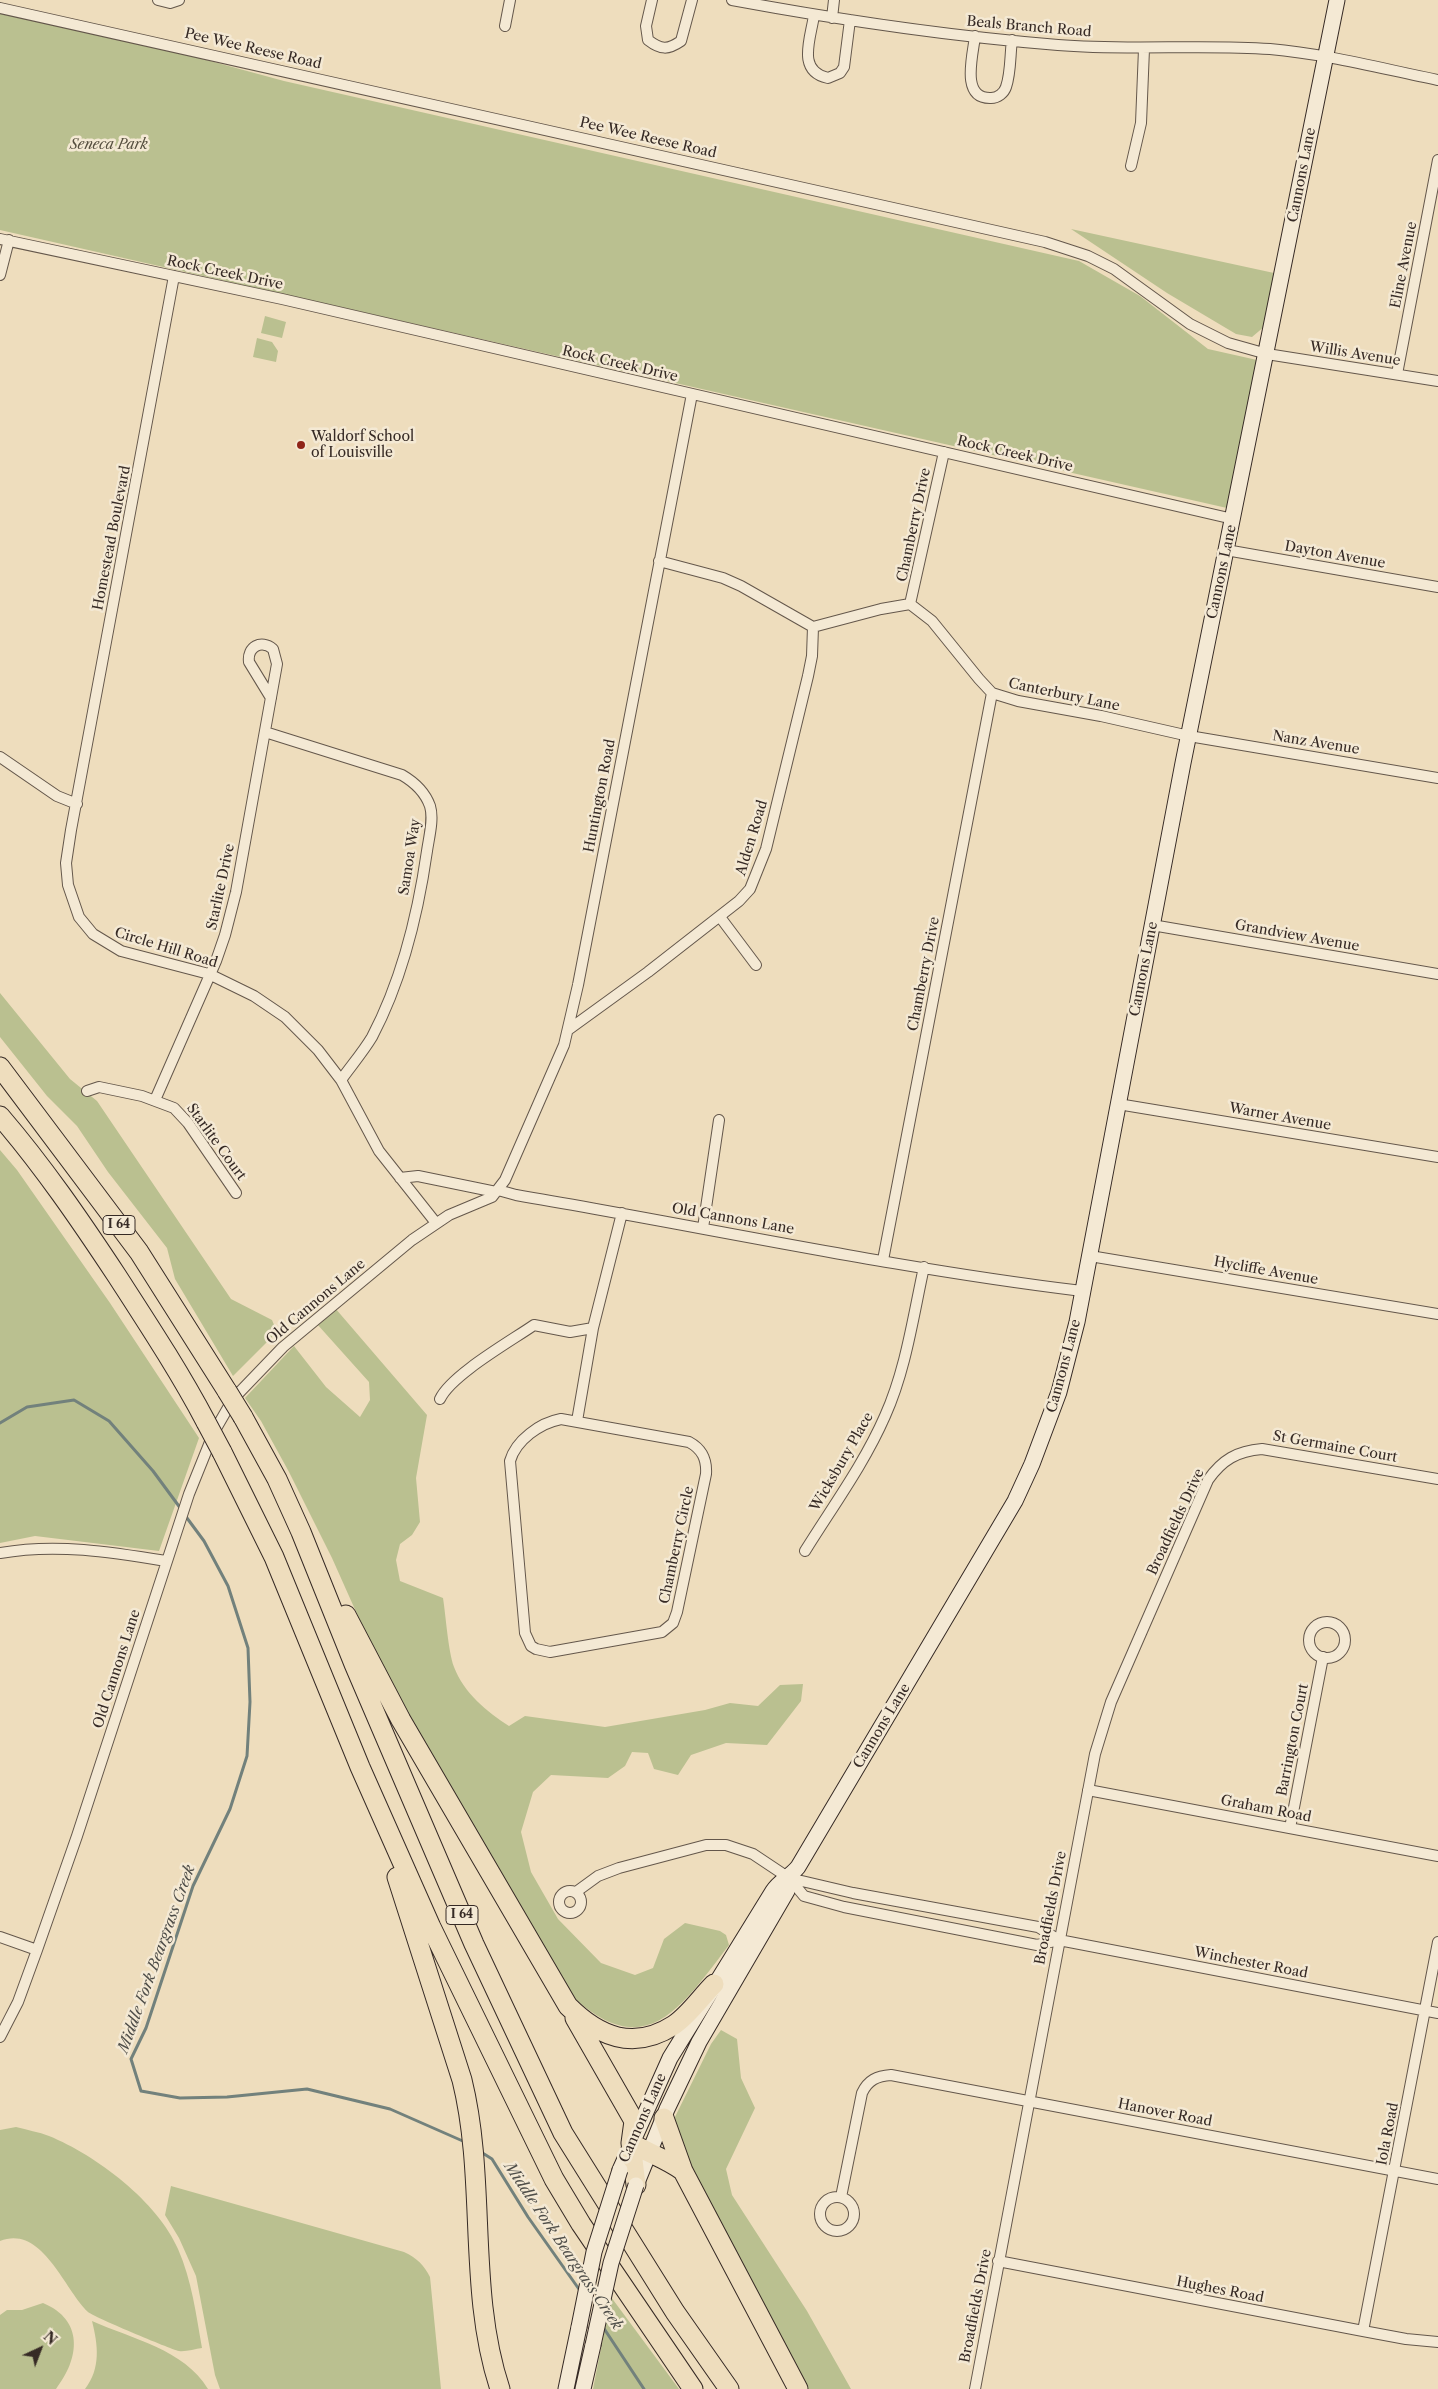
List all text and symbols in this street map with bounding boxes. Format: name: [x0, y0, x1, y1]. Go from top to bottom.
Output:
street label: Beals Branch Road: [966, 13, 1092, 41]
street label: Pee Wee Reese Road: [183, 25, 323, 73]
street label: Pee Wee Reese Road: [578, 114, 718, 162]
street label: Cannons Lane: [1285, 126, 1319, 224]
park label: Seneca Park: [70, 137, 148, 153]
street label: Eline Avenue: [1387, 220, 1421, 310]
street label: Rock Creek Drive: [165, 252, 285, 294]
street label: Willis Avenue: [1308, 339, 1402, 369]
street label: Rock Creek Drive: [560, 343, 680, 385]
place label: Waldorf School of Louisville: [311, 429, 414, 462]
street label: Rock Creek Drive: [955, 433, 1075, 475]
marker: Waldorf School of Louisville: [295, 439, 307, 451]
street label: Homestead Boulevard: [90, 464, 134, 612]
street label: Chamberry Drive: [894, 467, 934, 583]
street label: Cannons Lane: [1204, 523, 1240, 621]
street label: Dayton Avenue: [1283, 538, 1387, 572]
street label: Canterbury Lane: [1007, 675, 1121, 715]
street label: Nanz Avenue: [1271, 728, 1361, 758]
street label: Huntington Road: [581, 738, 619, 854]
street label: Alden Road: [733, 798, 771, 878]
street label: Samoa Way: [396, 817, 424, 897]
street label: Starlite Drive: [204, 842, 238, 932]
street label: Chamberry Drive: [905, 915, 943, 1033]
street label: Grandview Avenue: [1233, 917, 1361, 955]
street label: Cannons Lane: [1127, 920, 1161, 1018]
street label: Circle Hill Road: [112, 924, 220, 972]
street label: Starlite Court: [183, 1100, 249, 1184]
street label: Warner Avenue: [1228, 1100, 1332, 1134]
street label: Old Cannons Lane: [670, 1200, 796, 1238]
road number: I 64: [103, 1216, 135, 1234]
street label: Hycliffe Avenue: [1213, 1254, 1319, 1288]
street label: Old Cannons Lane: [263, 1256, 369, 1348]
street label: Cannons Lane: [1043, 1317, 1085, 1415]
street label: Wicksbury Place: [807, 1409, 877, 1515]
street label: St Germaine Court: [1272, 1428, 1398, 1466]
street label: Broadfields Drive: [1144, 1466, 1208, 1578]
street label: Chamberry Circle: [656, 1485, 698, 1605]
street label: Old Cannons Lane: [90, 1607, 144, 1731]
street label: Cannons Lane: [850, 1681, 914, 1771]
street label: Barrington Court: [1274, 1682, 1312, 1798]
street label: Graham Road: [1219, 1792, 1313, 1826]
street label: Broadfields Drive: [1032, 1850, 1070, 1966]
water label: Middle Fork Beargrass Creek: [115, 1863, 199, 2055]
road number: I 64: [446, 1906, 478, 1924]
street label: Winchester Road: [1193, 1944, 1309, 1982]
street label: Cannons Lane: [616, 2071, 670, 2165]
street label: Hanover Road: [1117, 2096, 1213, 2130]
street label: Iola Road: [1374, 2101, 1402, 2167]
water label: Middle Fork Beargrass Creek: [500, 2159, 626, 2333]
street label: Broadfields Drive: [957, 2248, 995, 2364]
street label: Hughes Road: [1175, 2273, 1265, 2307]
north arrow: [15, 2324, 65, 2374]
text: N: [40, 2327, 61, 2349]

